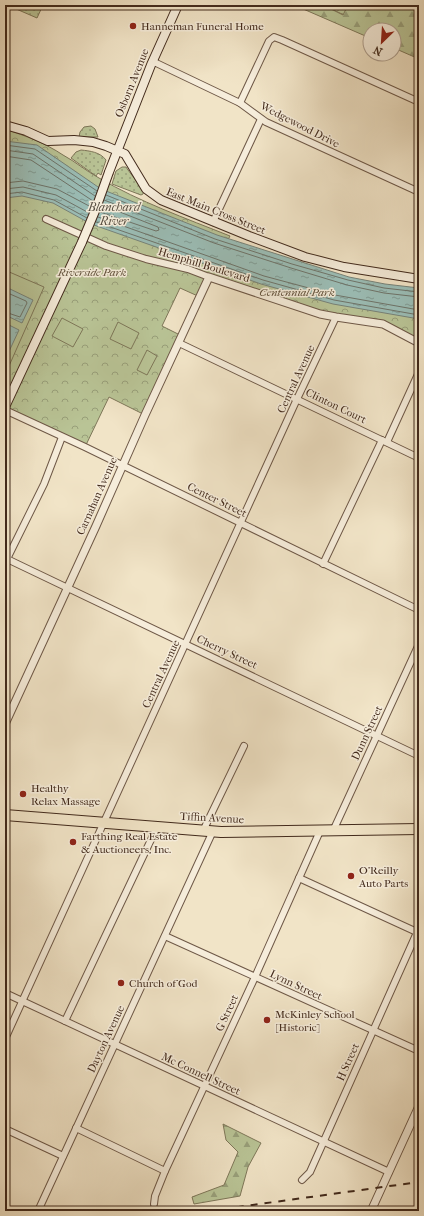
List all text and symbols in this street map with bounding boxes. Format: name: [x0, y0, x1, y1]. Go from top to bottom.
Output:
place label: Hanneman Funeral Home: [141, 20, 264, 33]
marker: Hanneman Funeral Home: [128, 21, 138, 31]
north arrow: [362, 22, 402, 62]
text: N: [371, 43, 385, 58]
street label: Osborn Avenue: [112, 46, 152, 119]
street label: Wedgewood Drive: [257, 99, 342, 151]
street label: East Main Cross Street: [164, 185, 268, 237]
water label: Blanchard River: [87, 200, 142, 228]
street label: Hemphill Boulevard: [157, 245, 252, 285]
park label: Riverside Park: [57, 266, 127, 279]
park label: Centennial Park: [259, 286, 335, 299]
street label: Central Avenue: [275, 342, 318, 415]
street label: Clinton Court: [304, 386, 369, 426]
street label: Carnahan Avenue: [74, 454, 120, 537]
street label: Center Street: [185, 480, 249, 520]
street label: Cherry Street: [195, 632, 260, 672]
street label: Central Avenue: [140, 637, 183, 710]
street label: Dunn Street: [349, 704, 385, 762]
place label: Healthy Relax Massage: [31, 782, 101, 808]
marker: Healthy Relax Massage: [18, 789, 28, 799]
street label: Tiffin Avenue: [180, 810, 245, 826]
place label: Farthing Real Estate & Auctioneers, Inc.: [81, 830, 178, 856]
marker: Farthing Real Estate & Auctioneers, Inc.: [68, 837, 78, 847]
place label: O'Reilly Auto Parts: [358, 864, 408, 890]
marker: O'Reilly Auto Parts: [346, 871, 356, 881]
street label: Lynn Street: [268, 967, 324, 1003]
place label: Church of God: [129, 977, 198, 990]
marker: Church of God: [116, 978, 126, 988]
street label: G Street: [213, 992, 241, 1034]
street label: Dayton Avenue: [85, 1003, 128, 1075]
place label: McKinley School [Historic]: [275, 1008, 355, 1034]
marker: McKinley School [Historic]: [262, 1015, 272, 1025]
street label: H Street: [334, 1041, 362, 1083]
street label: Mc Connell Street: [159, 1050, 243, 1098]

